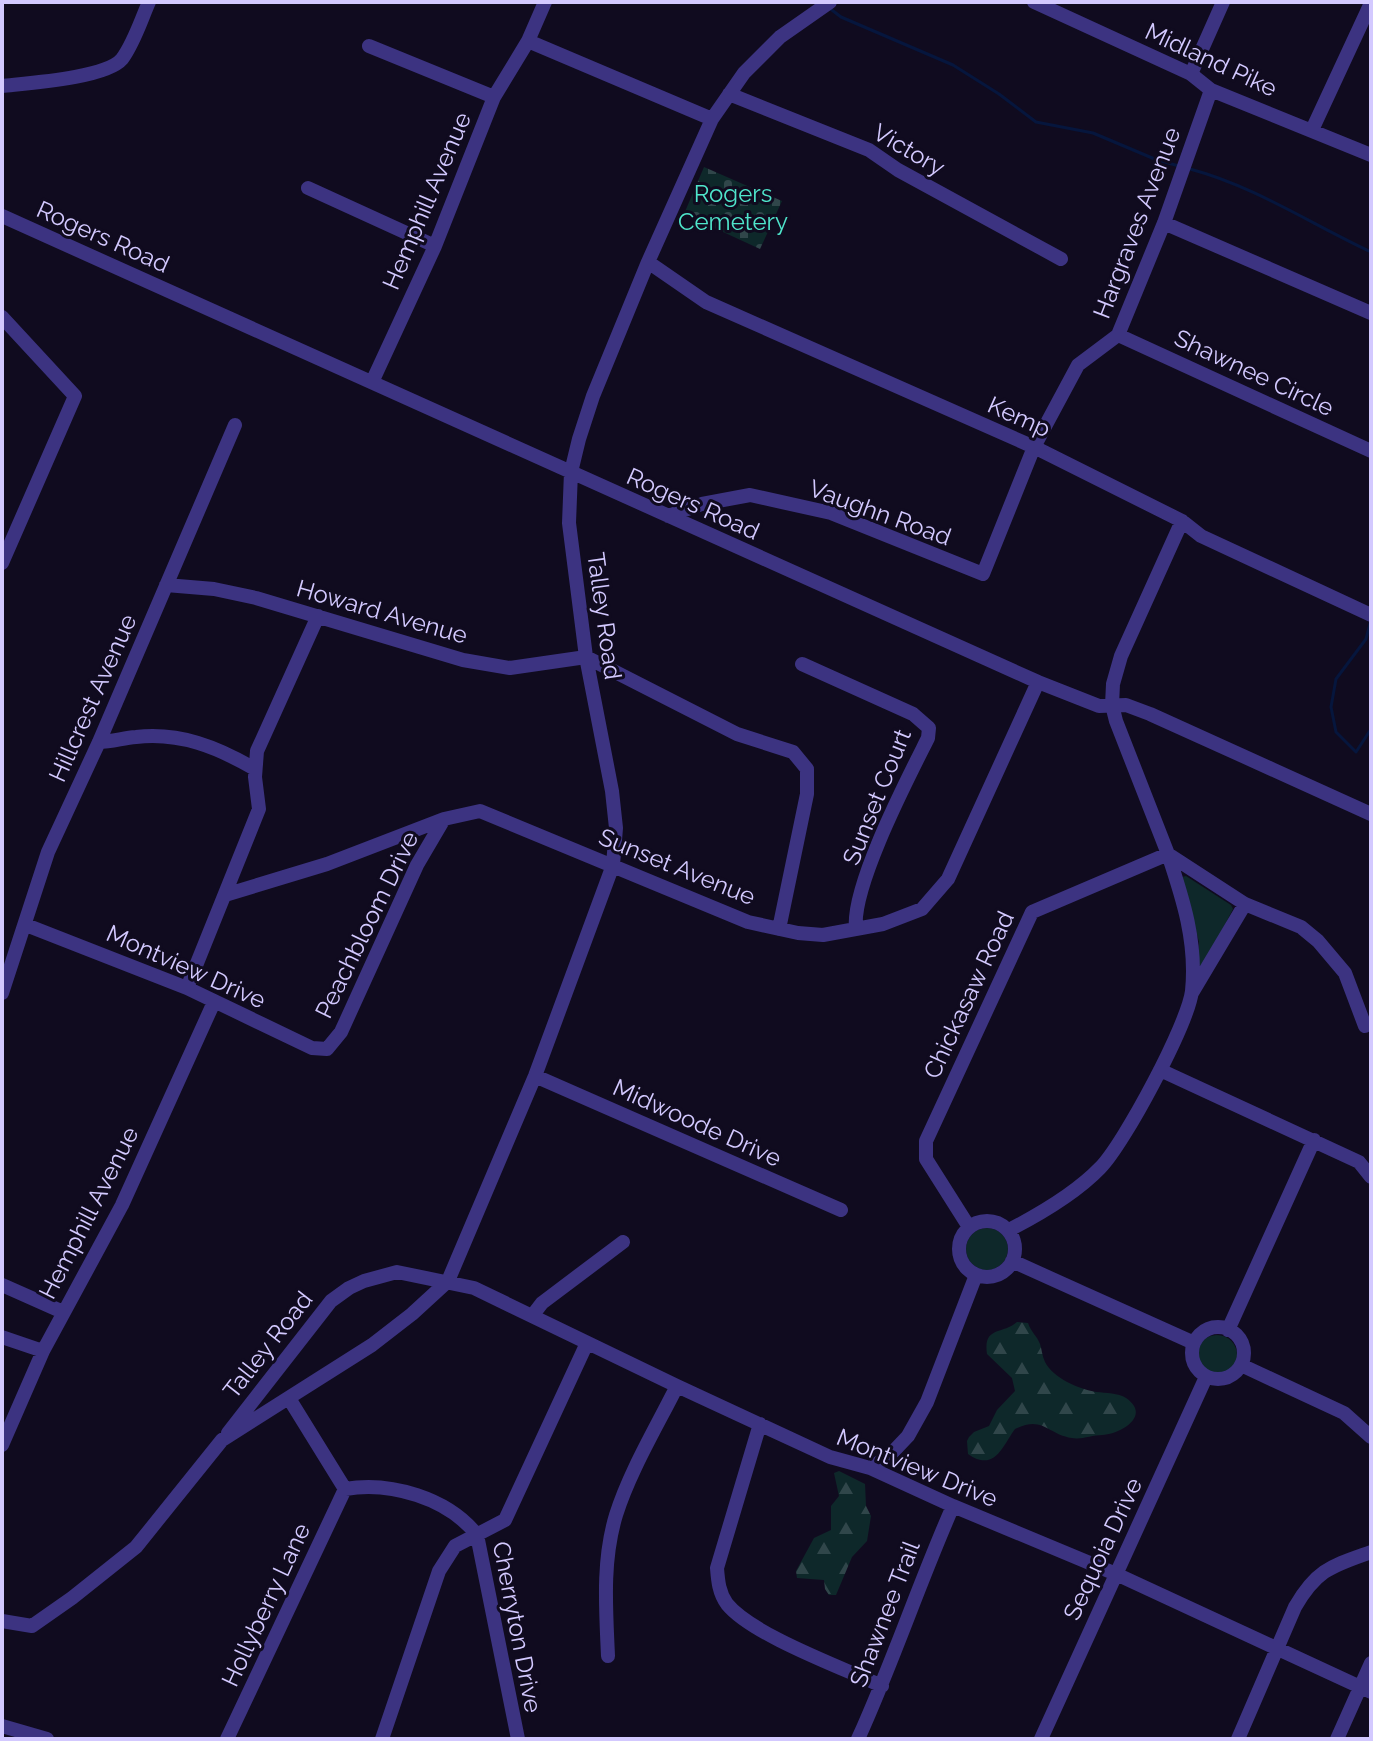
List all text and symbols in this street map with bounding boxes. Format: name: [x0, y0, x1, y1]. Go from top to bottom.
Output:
street label: Midland Pike: [1141, 16, 1282, 103]
street label: Hemphill Avenue: [376, 108, 477, 294]
street label: Victory: [868, 117, 950, 182]
street label: Hargraves Avenue: [1087, 123, 1186, 322]
park label: Rogers Cemetery: [678, 179, 788, 236]
street label: Rogers Road: [32, 194, 174, 279]
street label: Shawnee Circle: [1170, 323, 1339, 422]
street label: Kemp: [983, 390, 1055, 443]
street label: Rogers Road: [622, 461, 764, 546]
street label: Vaughn Road: [805, 473, 955, 552]
street label: Talley Road: [581, 551, 628, 681]
street label: Howard Avenue: [293, 573, 471, 650]
street label: Hillcrest Avenue: [43, 609, 143, 786]
street label: Sunset Court: [836, 725, 917, 869]
street label: Sunset Avenue: [595, 822, 760, 911]
street label: Peachbloom Drive: [309, 827, 424, 1023]
street label: Chickasaw Road: [917, 906, 1020, 1083]
street label: Montview Drive: [102, 919, 270, 1015]
street label: Midwoode Drive: [609, 1072, 786, 1173]
street label: Hemphill Avenue: [33, 1122, 145, 1304]
street label: Talley Road: [217, 1285, 318, 1404]
street label: Montview Drive: [832, 1422, 1002, 1513]
street label: Sequoia Drive: [1057, 1473, 1148, 1625]
street label: Hollyberry Lane: [215, 1519, 316, 1691]
street label: Shawnee Trail: [843, 1536, 926, 1691]
street label: Cherryton Drive: [487, 1539, 548, 1715]

